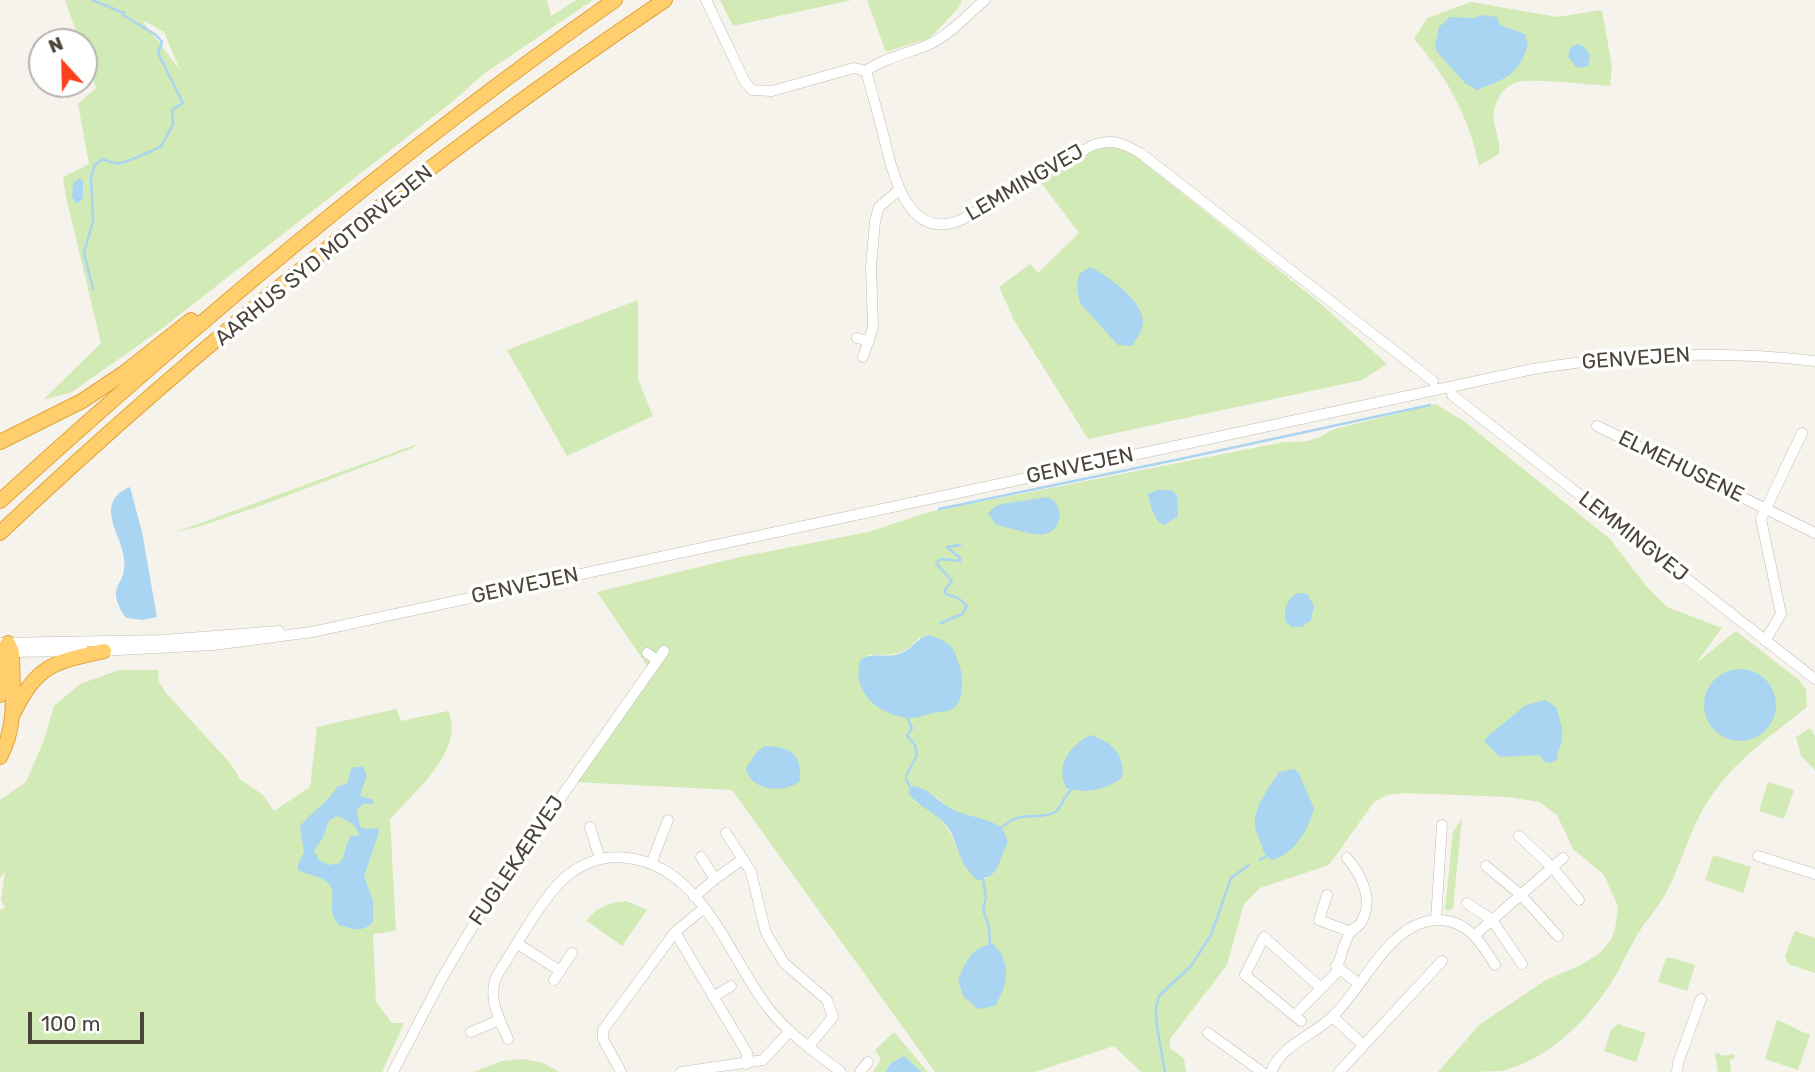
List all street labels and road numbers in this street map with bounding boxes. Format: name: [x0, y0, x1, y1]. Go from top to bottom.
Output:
street label: LEMMINGVEJ: [962, 139, 1088, 227]
street label: AARHUS SYD MOTORVEJEN: [210, 160, 438, 352]
street label: GENVEJEN: [1581, 343, 1691, 375]
street label: ELMEHUSENE: [1614, 426, 1748, 508]
street label: GENVEJEN: [1024, 442, 1136, 490]
street label: LEMMINGVEJ: [1573, 486, 1693, 588]
street label: GENVEJEN: [469, 562, 581, 610]
street label: FUGLEKÆRVEJ: [464, 791, 570, 931]

